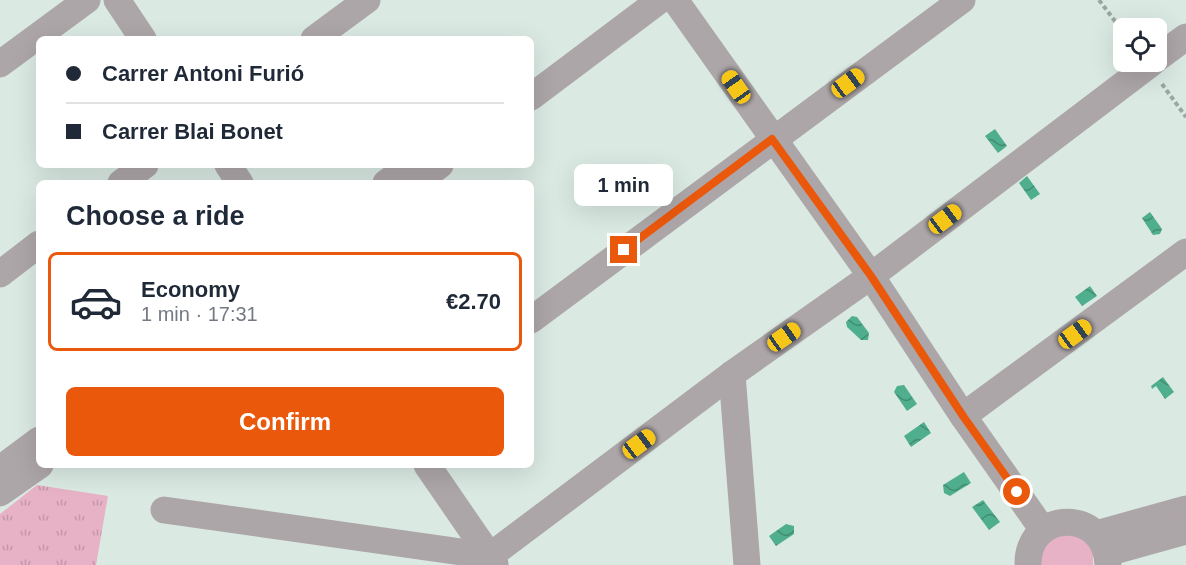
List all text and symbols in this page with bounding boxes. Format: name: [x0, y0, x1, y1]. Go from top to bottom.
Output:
map controls: [1113, 18, 1167, 72]
button: locate: [1113, 18, 1167, 72]
text: Carrer Antoni Furió: [102, 61, 304, 86]
car: [828, 65, 868, 101]
car: [718, 67, 754, 107]
text: Carrer Blai Bonet: [102, 119, 283, 144]
callout: 1 min: [574, 163, 674, 205]
text: 1 min: [597, 174, 650, 196]
text: Choose a ride: [66, 201, 245, 231]
car: [925, 201, 965, 237]
route end: [610, 236, 637, 263]
icon: car: [69, 275, 123, 329]
text: Economy: [141, 277, 240, 302]
text: €2.70: [446, 289, 501, 314]
text: 1 min · 17:31: [141, 303, 258, 325]
car: [1055, 316, 1095, 352]
car: [764, 319, 804, 355]
button: Confirm: [66, 387, 504, 456]
car: [619, 426, 659, 462]
route start: [1003, 478, 1030, 505]

